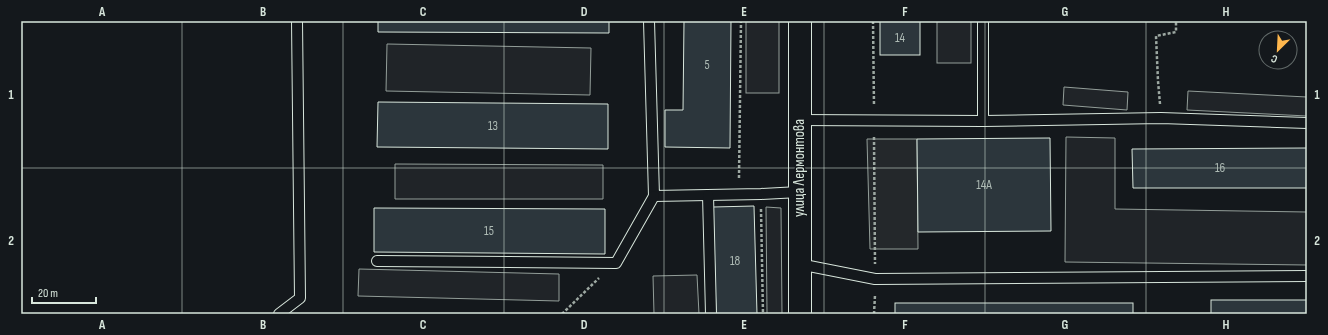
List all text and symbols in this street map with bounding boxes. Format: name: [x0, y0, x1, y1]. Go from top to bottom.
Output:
text: A: [98, 4, 106, 20]
text: B: [260, 4, 266, 20]
text: C: [420, 4, 427, 20]
text: D: [581, 4, 588, 20]
text: E: [741, 4, 747, 20]
text: F: [902, 4, 908, 20]
text: G: [1062, 4, 1069, 20]
text: H: [1223, 4, 1230, 20]
house number: 14: [895, 30, 906, 46]
north arrow: [1258, 30, 1298, 70]
text: С: [1269, 51, 1279, 66]
house number: 5: [704, 57, 710, 73]
text: 1: [8, 87, 14, 103]
text: 1: [1314, 87, 1320, 103]
house number: 13: [488, 118, 498, 134]
street label: улица Лермонтова: [790, 119, 809, 217]
house number: 16: [1215, 160, 1225, 176]
house number: 14А: [976, 177, 992, 193]
house number: 15: [484, 223, 494, 239]
text: 2: [8, 233, 14, 249]
text: 2: [1314, 233, 1320, 249]
house number: 18: [730, 253, 740, 269]
scale bar: [32, 279, 96, 305]
text: 20 m: [38, 286, 58, 301]
text: A: [98, 317, 106, 333]
text: B: [260, 317, 266, 333]
text: C: [420, 317, 427, 333]
text: D: [581, 317, 588, 333]
text: E: [741, 317, 747, 333]
text: F: [902, 317, 908, 333]
text: G: [1062, 317, 1069, 333]
text: H: [1223, 317, 1230, 333]

